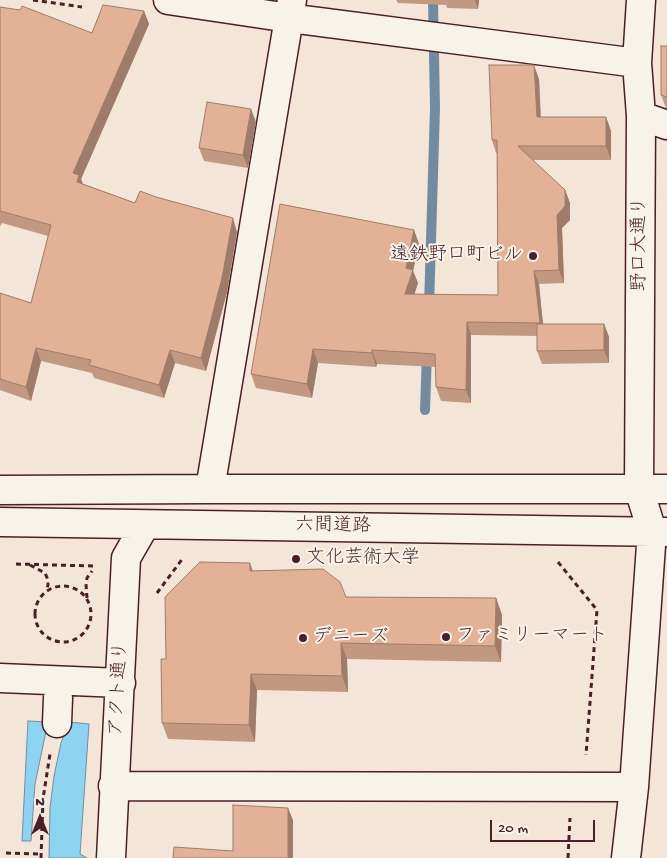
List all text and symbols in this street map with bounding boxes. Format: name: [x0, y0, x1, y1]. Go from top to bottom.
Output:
street label: 野口大通り: [630, 197, 652, 291]
place label: 遠鉄野口町ビル: [390, 245, 523, 267]
marker: 遠鉄野口町ビル: [527, 250, 539, 262]
street label: 六間道路: [295, 515, 371, 539]
place label: 文化芸術大学: [306, 548, 420, 570]
marker: 文化芸術大学: [290, 553, 302, 565]
place label: ファミリーマート: [456, 626, 608, 648]
place label: デニーズ: [313, 627, 389, 649]
marker: ファミリーマート: [440, 631, 452, 643]
marker: デニーズ: [297, 632, 309, 644]
street label: アクト通り: [106, 641, 134, 737]
north arrow: [15, 793, 65, 843]
text: N: [35, 794, 45, 811]
scale bar: [492, 810, 597, 842]
text: 20 m: [498, 820, 528, 838]

